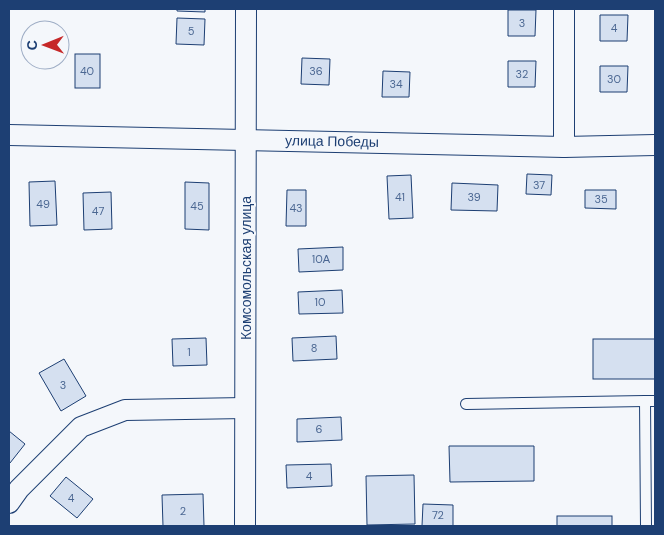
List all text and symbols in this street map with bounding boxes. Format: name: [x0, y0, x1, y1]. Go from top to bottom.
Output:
house number: 3: [519, 16, 525, 30]
north arrow: [20, 20, 70, 70]
house number: 4: [611, 21, 618, 35]
house number: 5: [188, 24, 195, 38]
text: С: [23, 40, 41, 50]
house number: 40: [80, 64, 94, 78]
house number: 36: [309, 64, 323, 78]
house number: 32: [516, 67, 528, 81]
house number: 30: [607, 72, 621, 86]
house number: 34: [389, 77, 403, 91]
street label: улица Победы: [285, 131, 379, 151]
house number: 37: [533, 178, 545, 192]
house number: 41: [395, 190, 405, 204]
house number: 39: [467, 190, 481, 204]
house number: 35: [594, 192, 608, 206]
street label: Комсомольская улица: [237, 196, 255, 340]
house number: 49: [36, 197, 50, 211]
house number: 45: [190, 199, 204, 213]
house number: 43: [289, 201, 303, 215]
house number: 47: [92, 204, 104, 218]
house number: 10А: [312, 252, 331, 266]
house number: 10: [315, 295, 325, 309]
house number: 8: [311, 341, 317, 355]
house number: 1: [187, 345, 191, 359]
house number: 3: [60, 378, 66, 392]
house number: 6: [316, 422, 323, 436]
house number: 4: [306, 469, 313, 483]
house number: 4: [68, 491, 75, 505]
house number: 2: [180, 504, 186, 518]
house number: 72: [432, 508, 444, 522]

